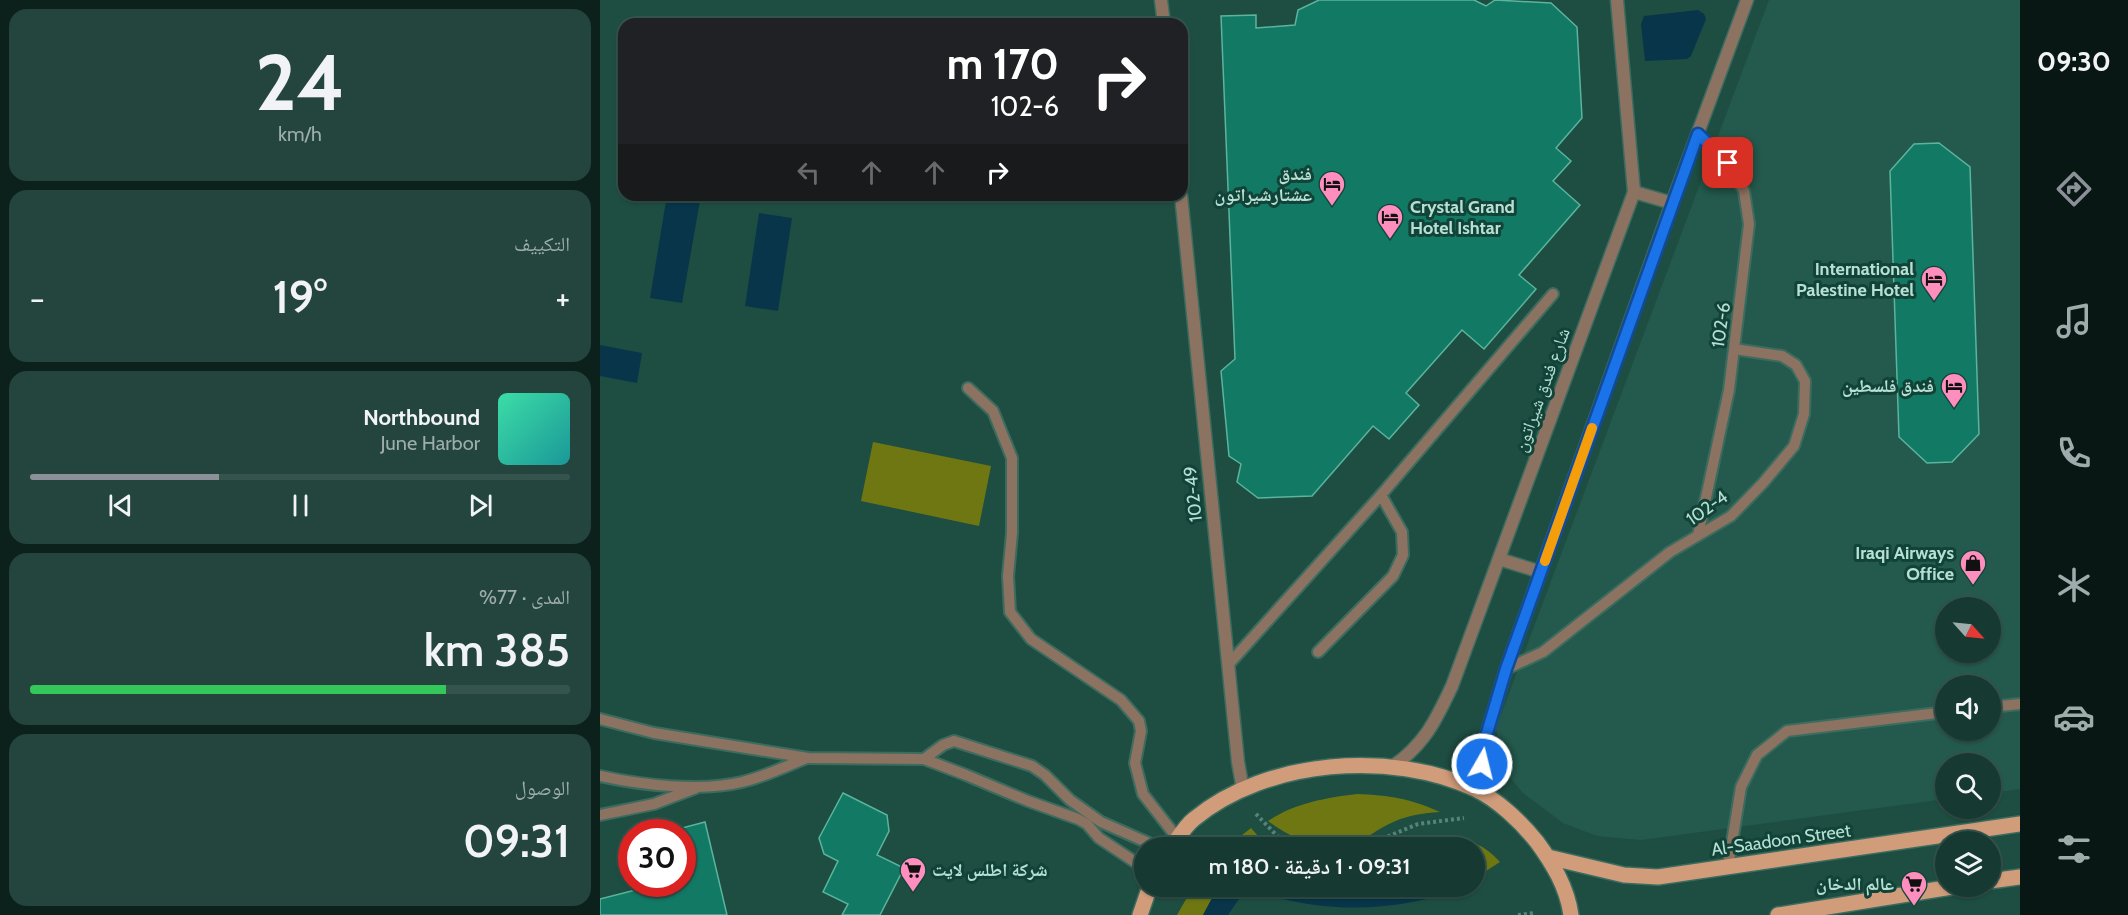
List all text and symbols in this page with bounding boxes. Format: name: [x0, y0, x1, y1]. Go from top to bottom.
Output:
text: 24: [255, 35, 345, 130]
text: 170 m: [947, 38, 1059, 90]
icon: right: [1080, 42, 1158, 120]
text: 09:30: [2037, 45, 2111, 78]
text: 102-6: [991, 90, 1059, 123]
text: km/h: [278, 122, 322, 146]
pin: [1702, 137, 1753, 188]
icon: arrive: [1711, 146, 1744, 179]
icon: left: [792, 156, 825, 189]
icon: ahead: [855, 156, 888, 189]
icon: ahead: [918, 156, 951, 189]
icon: right: [981, 156, 1014, 189]
place label: فندق عشتارشيراتون: [1215, 163, 1312, 206]
icon: directions: [2053, 168, 2095, 210]
hotel icon: فندق عشتارشيراتون: [1317, 169, 1347, 207]
place label: Crystal Grand Hotel Ishtar: [1410, 196, 1515, 239]
hotel icon: Crystal Grand Hotel Ishtar: [1375, 202, 1405, 240]
text: التكييف: [514, 232, 570, 256]
place label: International Palestine Hotel: [1796, 258, 1914, 301]
hotel icon: International Palestine Hotel: [1919, 264, 1949, 302]
text: 19°: [273, 270, 327, 324]
text: −: [30, 278, 45, 318]
text: +: [555, 278, 570, 318]
icon: music: [2053, 300, 2095, 342]
street label: 102-6: [1707, 301, 1735, 349]
street label: شارع فندق شيراتون: [1509, 325, 1575, 455]
hotel icon: فندق فلسطين: [1939, 371, 1969, 409]
place label: فندق فلسطين: [1842, 375, 1934, 397]
text: Northbound: [363, 404, 480, 431]
text: June Harbor: [380, 431, 480, 455]
icon: phone: [2053, 432, 2095, 474]
street label: 102-49: [1179, 465, 1207, 523]
street label: 102-4: [1682, 486, 1732, 530]
icon: previous: [104, 489, 137, 522]
icon: pause: [284, 489, 317, 522]
icon: next: [464, 489, 497, 522]
place label: Iraqi Airways Office: [1855, 542, 1954, 585]
shop icon: Iraqi Airways Office: [1958, 548, 1988, 586]
icon: climate: [2053, 564, 2095, 606]
text: المدى · 77%: [479, 585, 570, 609]
north arrow: [1935, 597, 2001, 663]
map controls: [1935, 597, 2001, 897]
text: 385 km: [424, 623, 570, 677]
button: sound: [1935, 675, 2001, 741]
icon: car: [2053, 696, 2095, 738]
position arrow: [1450, 732, 1514, 796]
button: search: [1935, 753, 2001, 819]
text: الوصول: [515, 776, 570, 800]
text: 09:31: [463, 814, 570, 868]
speed limit sign: 30: [618, 819, 696, 897]
street label: Al-Saadoon Street: [1710, 819, 1852, 861]
icon: filters: [2053, 828, 2095, 870]
button: layers: [1935, 831, 2001, 897]
text: 09:31 · 1 دقيقة · 180 m: [1209, 853, 1410, 880]
supermarket icon: شركة اطلس لايت: [898, 855, 928, 893]
place label: شركة اطلس لايت: [932, 859, 1048, 881]
supermarket icon: عالم الدخان: [1899, 869, 1929, 907]
place label: عالم الدخان: [1816, 873, 1894, 896]

